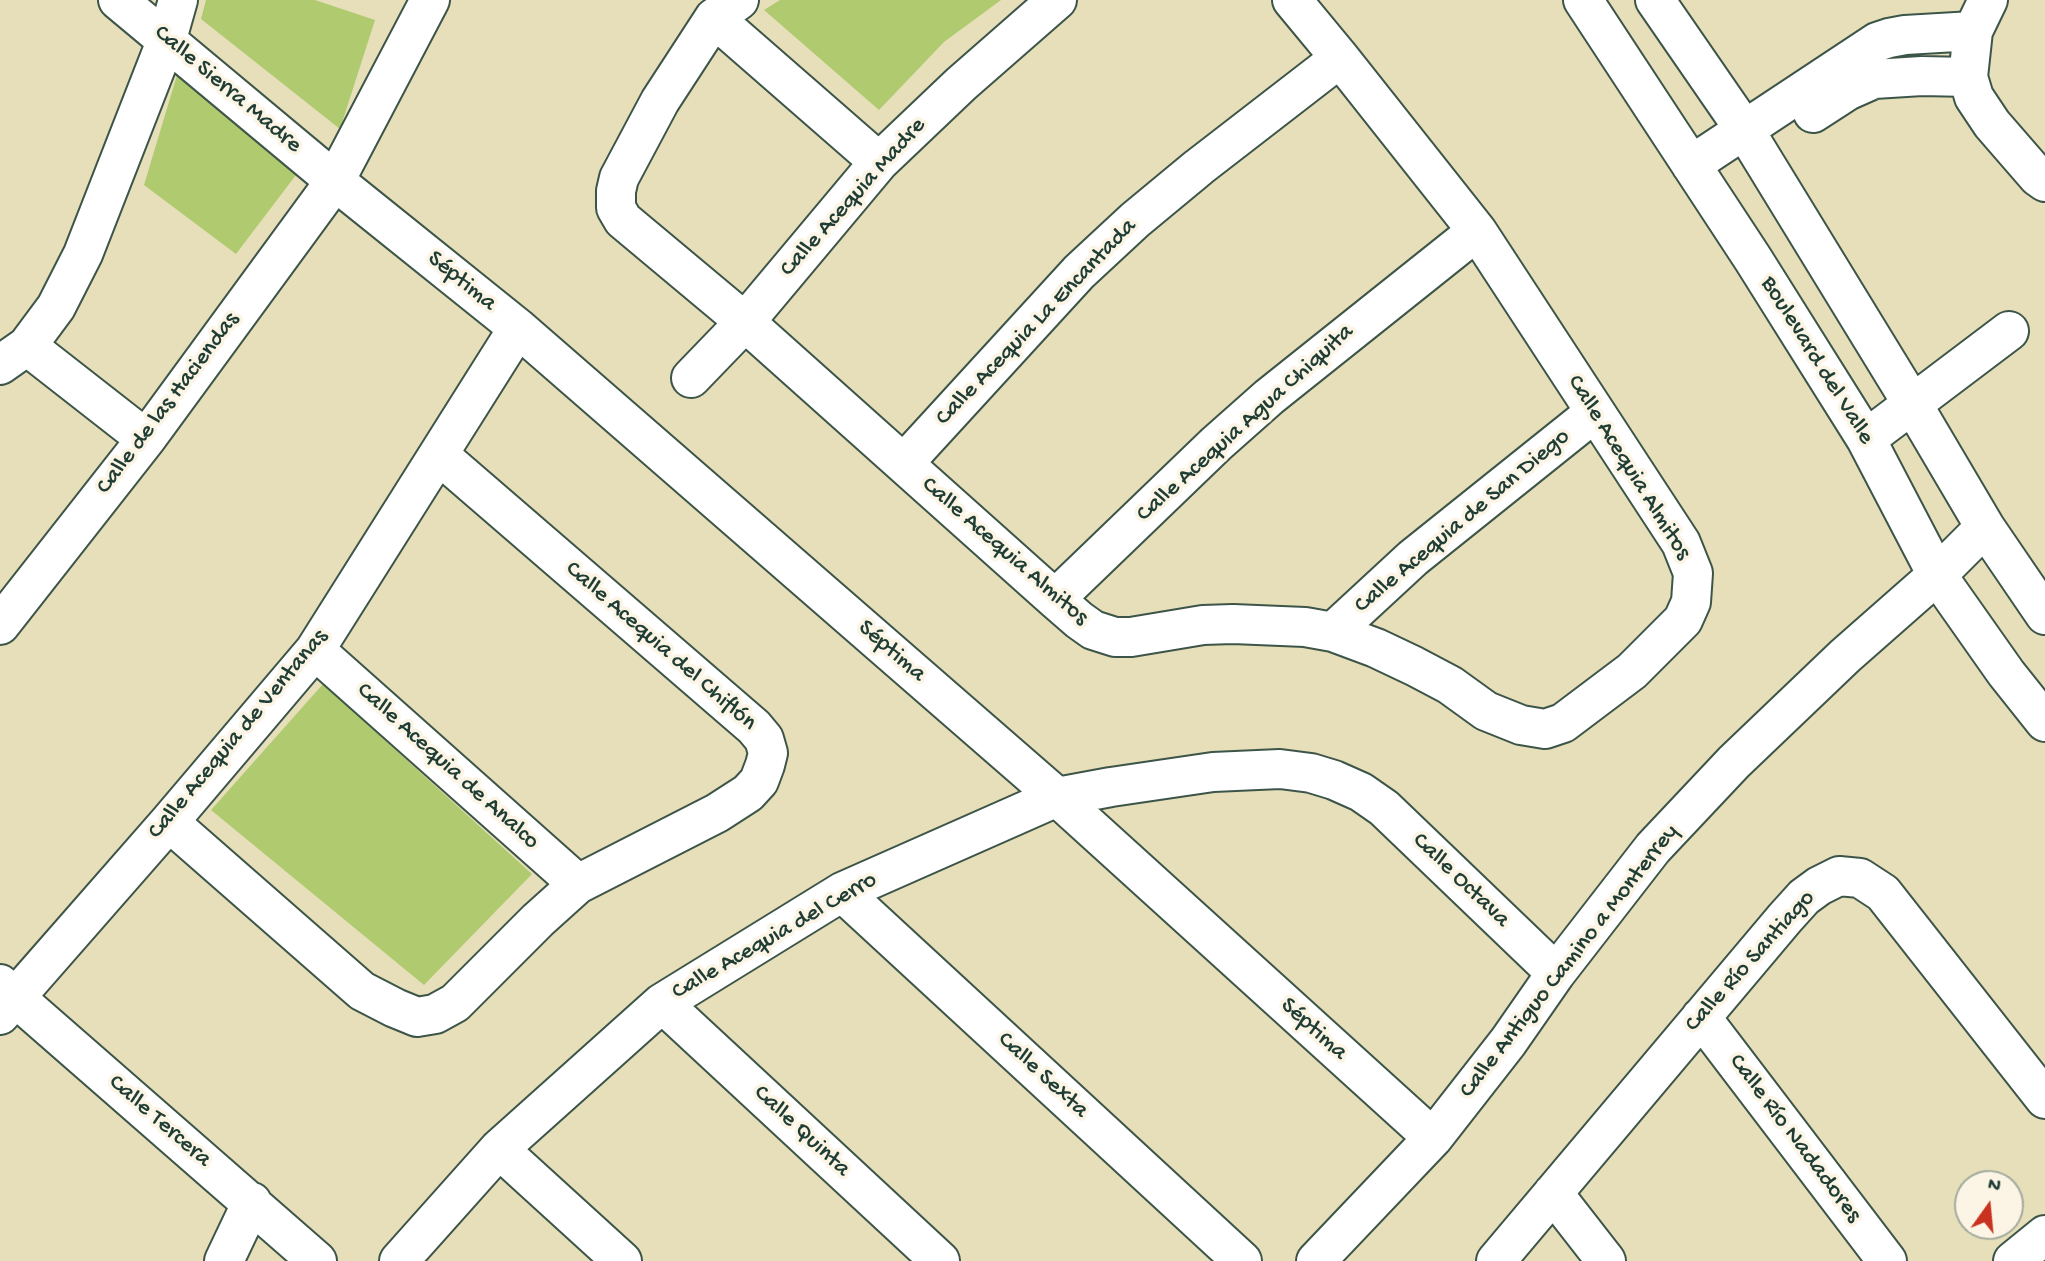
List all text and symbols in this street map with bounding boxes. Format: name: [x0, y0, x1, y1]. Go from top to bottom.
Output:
street label: Calle Sierra Madre: [147, 20, 307, 160]
street label: Calle Acequia Madre: [775, 112, 933, 284]
street label: Calle Acequia La Encantada: [930, 213, 1144, 433]
street label: Séptima: [421, 245, 501, 319]
street label: Boulevard del Valle: [1753, 272, 1879, 450]
street label: Calle de las Haciendas: [91, 307, 247, 501]
street label: Calle Acequia Agua Chiquita: [1131, 319, 1361, 529]
street label: Calle Acequia Almitos: [1560, 370, 1696, 566]
street label: Calle Acequia de San Diego: [1349, 423, 1577, 621]
street label: Calle Acequia Almitos: [914, 472, 1094, 632]
street label: Calle Acequia del Chiflón: [558, 556, 762, 738]
street label: Séptima: [851, 615, 931, 689]
street label: Calle Acequia de Ventanas: [143, 624, 335, 846]
street label: Calle Acequia de Analco: [350, 677, 544, 857]
street label: Calle Antiguo Camino a Monterrey: [1454, 819, 1686, 1105]
street label: Calle Octava: [1405, 827, 1515, 935]
street label: Calle Acequia del Cerro: [667, 867, 883, 1007]
street label: Calle Río Santiago: [1680, 885, 1822, 1039]
street label: Séptima: [1273, 992, 1353, 1068]
street label: Calle Sexta: [990, 1027, 1094, 1125]
street label: Calle Río Nadadores: [1721, 1049, 1867, 1229]
street label: Calle Tercera: [101, 1069, 217, 1175]
street label: Calle Quinta: [747, 1080, 855, 1184]
north arrow: [1954, 1170, 2024, 1240]
text: N: [1985, 1173, 2003, 1199]

